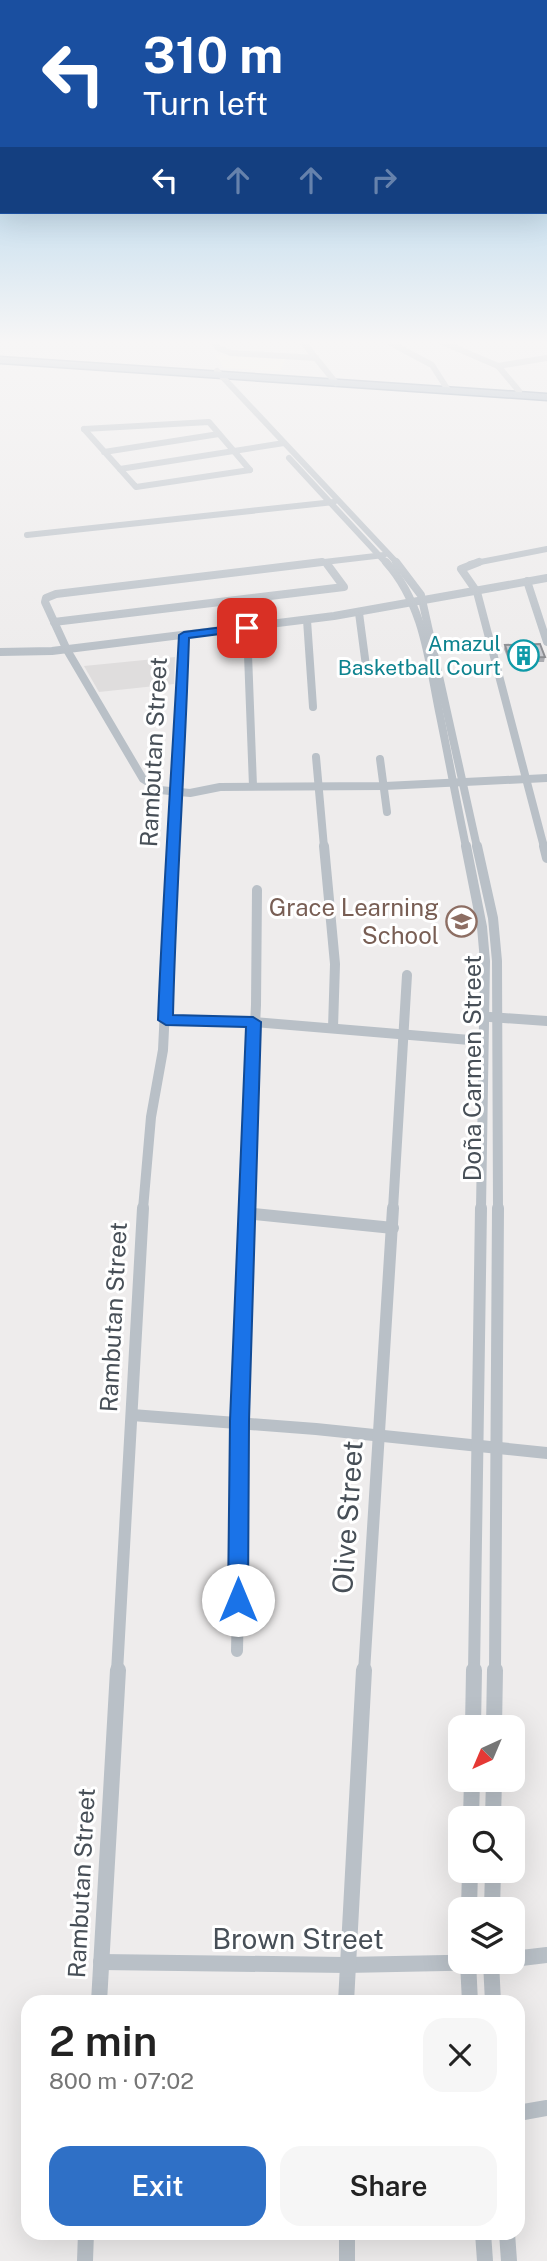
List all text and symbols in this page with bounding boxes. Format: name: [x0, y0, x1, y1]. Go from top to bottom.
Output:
text: 310 m: [143, 26, 283, 84]
icon: left: [28, 28, 119, 119]
text: Turn left: [143, 85, 268, 122]
icon: left: [146, 161, 184, 199]
icon: ahead: [219, 161, 257, 199]
icon: ahead: [292, 161, 330, 199]
icon: right: [365, 161, 403, 199]
pin: [217, 598, 277, 658]
icon: arrive: [228, 609, 266, 647]
place label: Amazul Basketball Court: [338, 631, 501, 680]
building icon: Amazul Basketball Court: [507, 638, 541, 672]
street label: Rambutan Street: [134, 656, 172, 848]
place label: Grace Learning School: [269, 893, 439, 949]
school or university icon: Grace Learning School: [445, 904, 479, 938]
street label: Doña Carmen Street: [458, 955, 486, 1181]
street label: Rambutan Street: [94, 1221, 132, 1413]
street label: Olive Street: [325, 1439, 369, 1595]
position arrow: [201, 1563, 275, 1637]
north arrow: [448, 1715, 525, 1792]
map controls: [448, 1715, 525, 1974]
street label: Rambutan Street: [62, 1787, 100, 1979]
button: search: [448, 1806, 525, 1883]
button: layers: [448, 1897, 525, 1974]
street label: Brown Street: [212, 1922, 384, 1955]
text: 2 min: [49, 2016, 157, 2065]
button: close: [423, 2018, 497, 2092]
text: 800 m · 07:02: [49, 2067, 194, 2094]
button: Exit: [49, 2146, 266, 2226]
button: Share: [280, 2146, 497, 2226]

